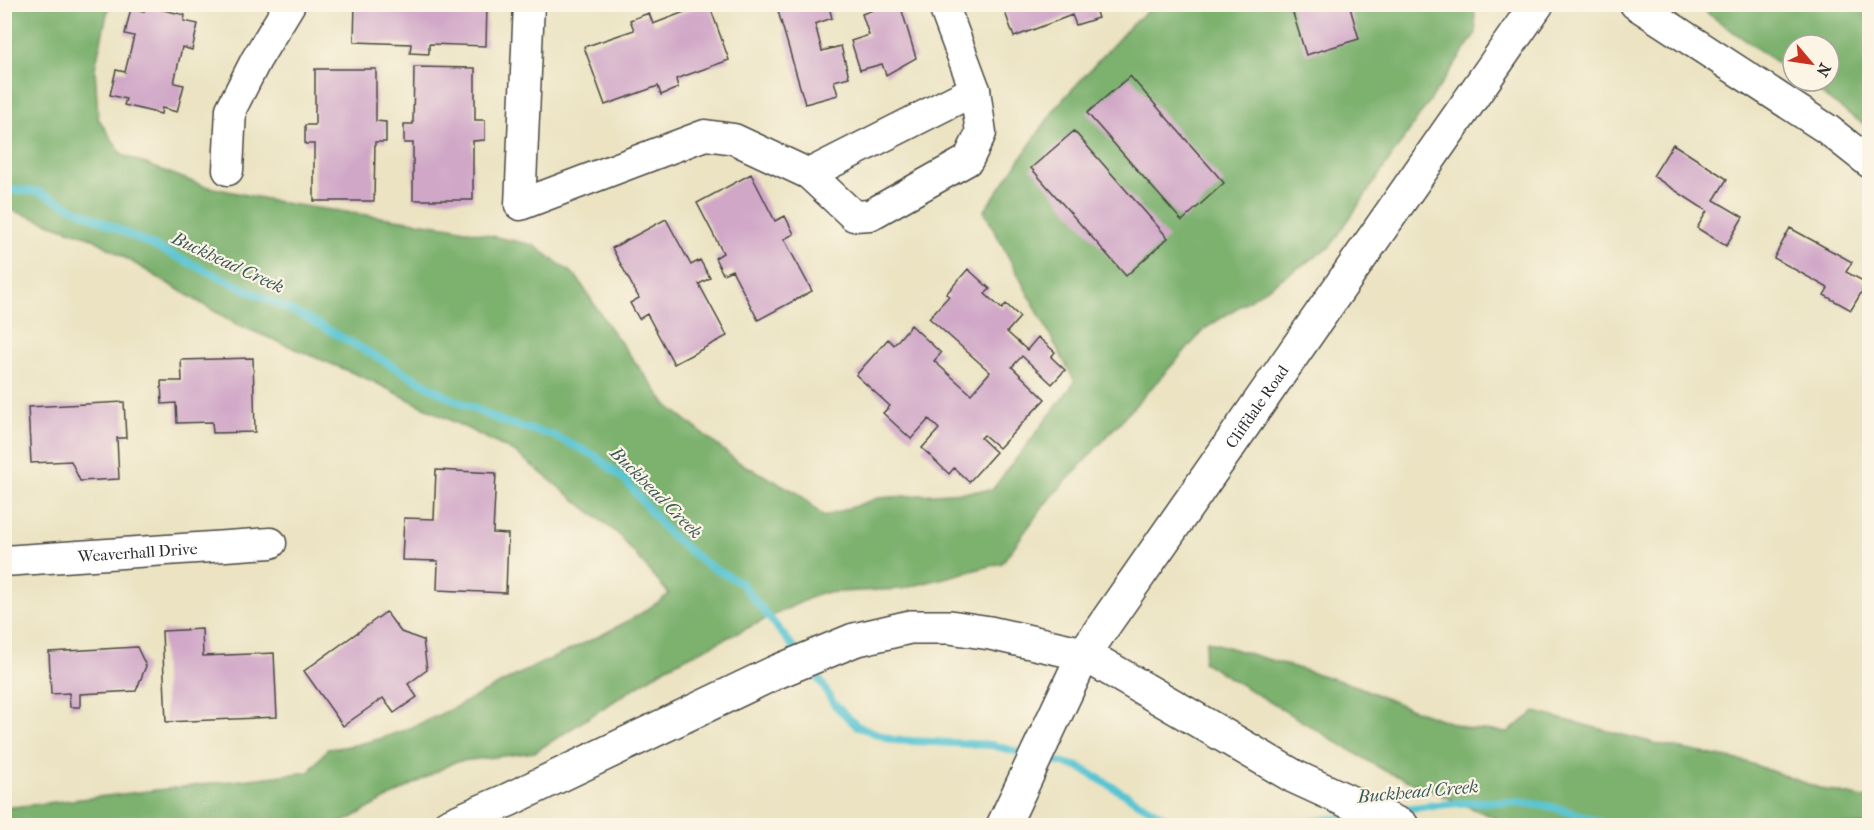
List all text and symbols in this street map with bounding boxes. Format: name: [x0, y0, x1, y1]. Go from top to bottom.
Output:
north arrow: [1781, 33, 1841, 93]
text: N: [1812, 60, 1835, 81]
water label: Buckhead Creek: [168, 227, 287, 298]
street label: Cliffdale Road: [1221, 361, 1292, 451]
water label: Buckhead Creek: [605, 442, 706, 543]
street label: Weaverhall Drive: [76, 538, 198, 566]
water label: Buckhead Creek: [1356, 776, 1479, 808]

